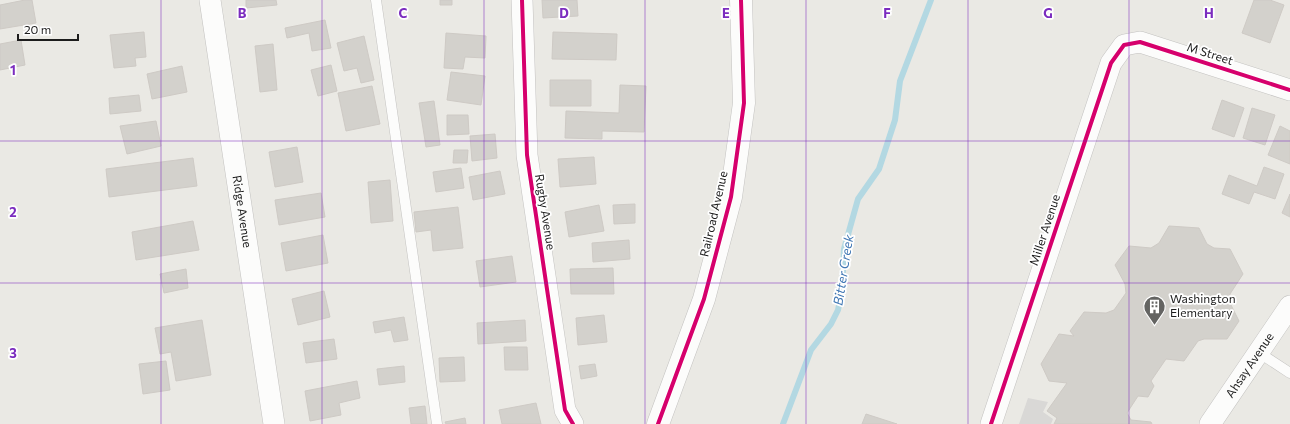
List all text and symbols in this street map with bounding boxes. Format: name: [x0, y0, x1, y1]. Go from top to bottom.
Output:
text: B: [238, 5, 247, 21]
text: C: [399, 5, 408, 21]
text: D: [559, 5, 569, 21]
text: E: [722, 5, 730, 21]
text: F: [883, 5, 891, 21]
text: G: [1043, 5, 1053, 21]
text: H: [1204, 5, 1214, 21]
scale bar: [18, 16, 78, 42]
text: 20 m: [24, 22, 51, 36]
street label: M Street: [1185, 39, 1235, 67]
text: 1: [10, 62, 16, 78]
street label: Railroad Avenue: [696, 169, 730, 258]
street label: Rugby Avenue: [533, 173, 559, 251]
street label: Ridge Avenue: [231, 174, 255, 249]
street label: Miller Avenue: [1026, 192, 1062, 267]
text: 2: [9, 204, 17, 220]
water label: Bitter Creek: [830, 233, 857, 307]
place label: Washington Elementary: [1170, 291, 1236, 319]
building icon: Washington Elementary: [1142, 293, 1168, 326]
street label: Ahsay Avenue: [1222, 330, 1276, 400]
text: 3: [9, 345, 17, 361]

